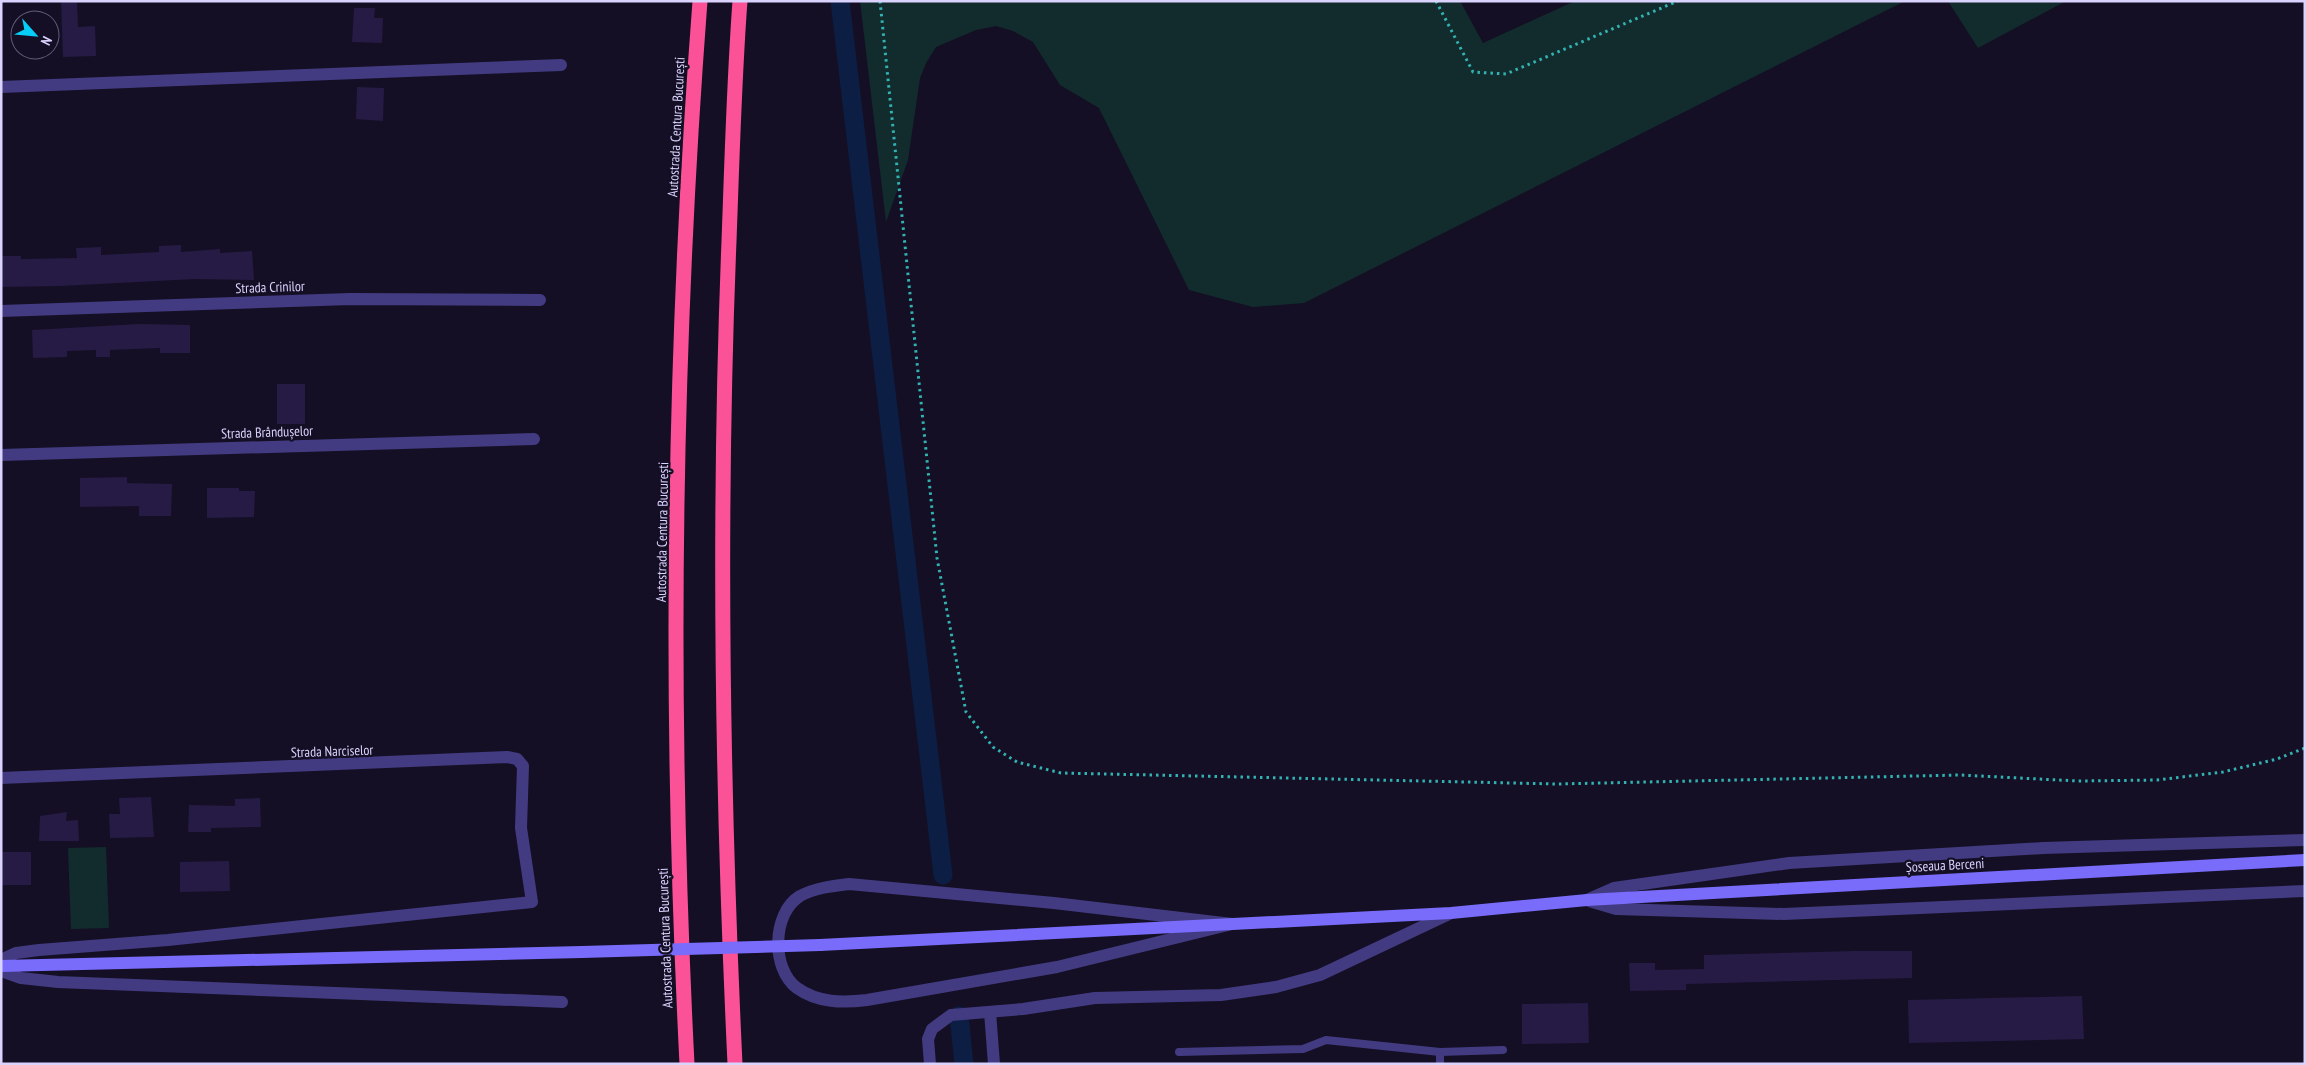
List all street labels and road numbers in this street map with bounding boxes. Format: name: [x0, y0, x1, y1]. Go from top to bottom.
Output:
street label: Autostrada Centura București: [663, 56, 689, 198]
street label: Strada Crinilor: [235, 277, 305, 297]
street label: Strada Brândușelor: [221, 421, 313, 443]
street label: Autostrada Centura București: [652, 462, 672, 602]
street label: Strada Narciselor: [290, 741, 374, 761]
street label: Șoseaua Berceni: [1905, 854, 1985, 876]
street label: Autostrada Centura București: [654, 868, 676, 1008]

